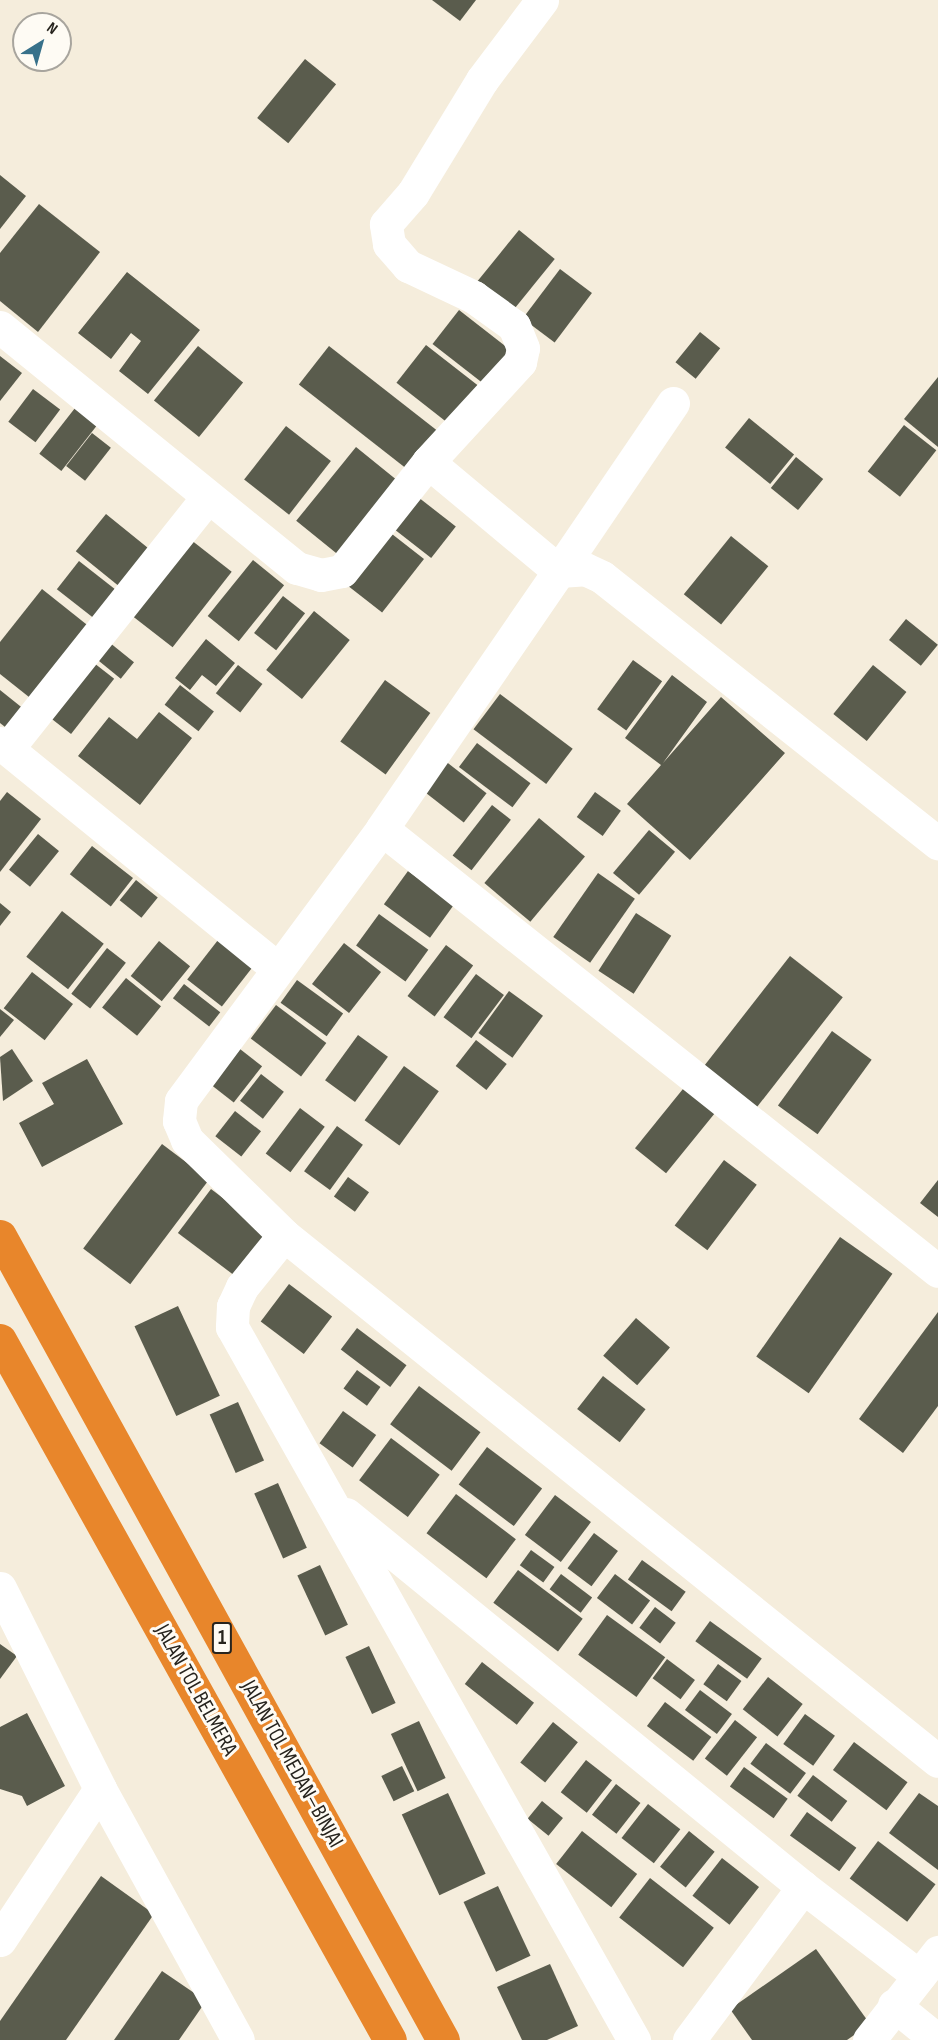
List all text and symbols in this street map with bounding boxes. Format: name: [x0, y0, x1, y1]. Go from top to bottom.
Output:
north arrow: [12, 12, 72, 72]
text: N: [43, 19, 61, 39]
street label: JALAN TOL BELMERA: [149, 1620, 243, 1760]
road number: 1: [212, 1620, 232, 1656]
street label: JALAN TOL MEDAN–BINJAI: [235, 1676, 349, 1852]

